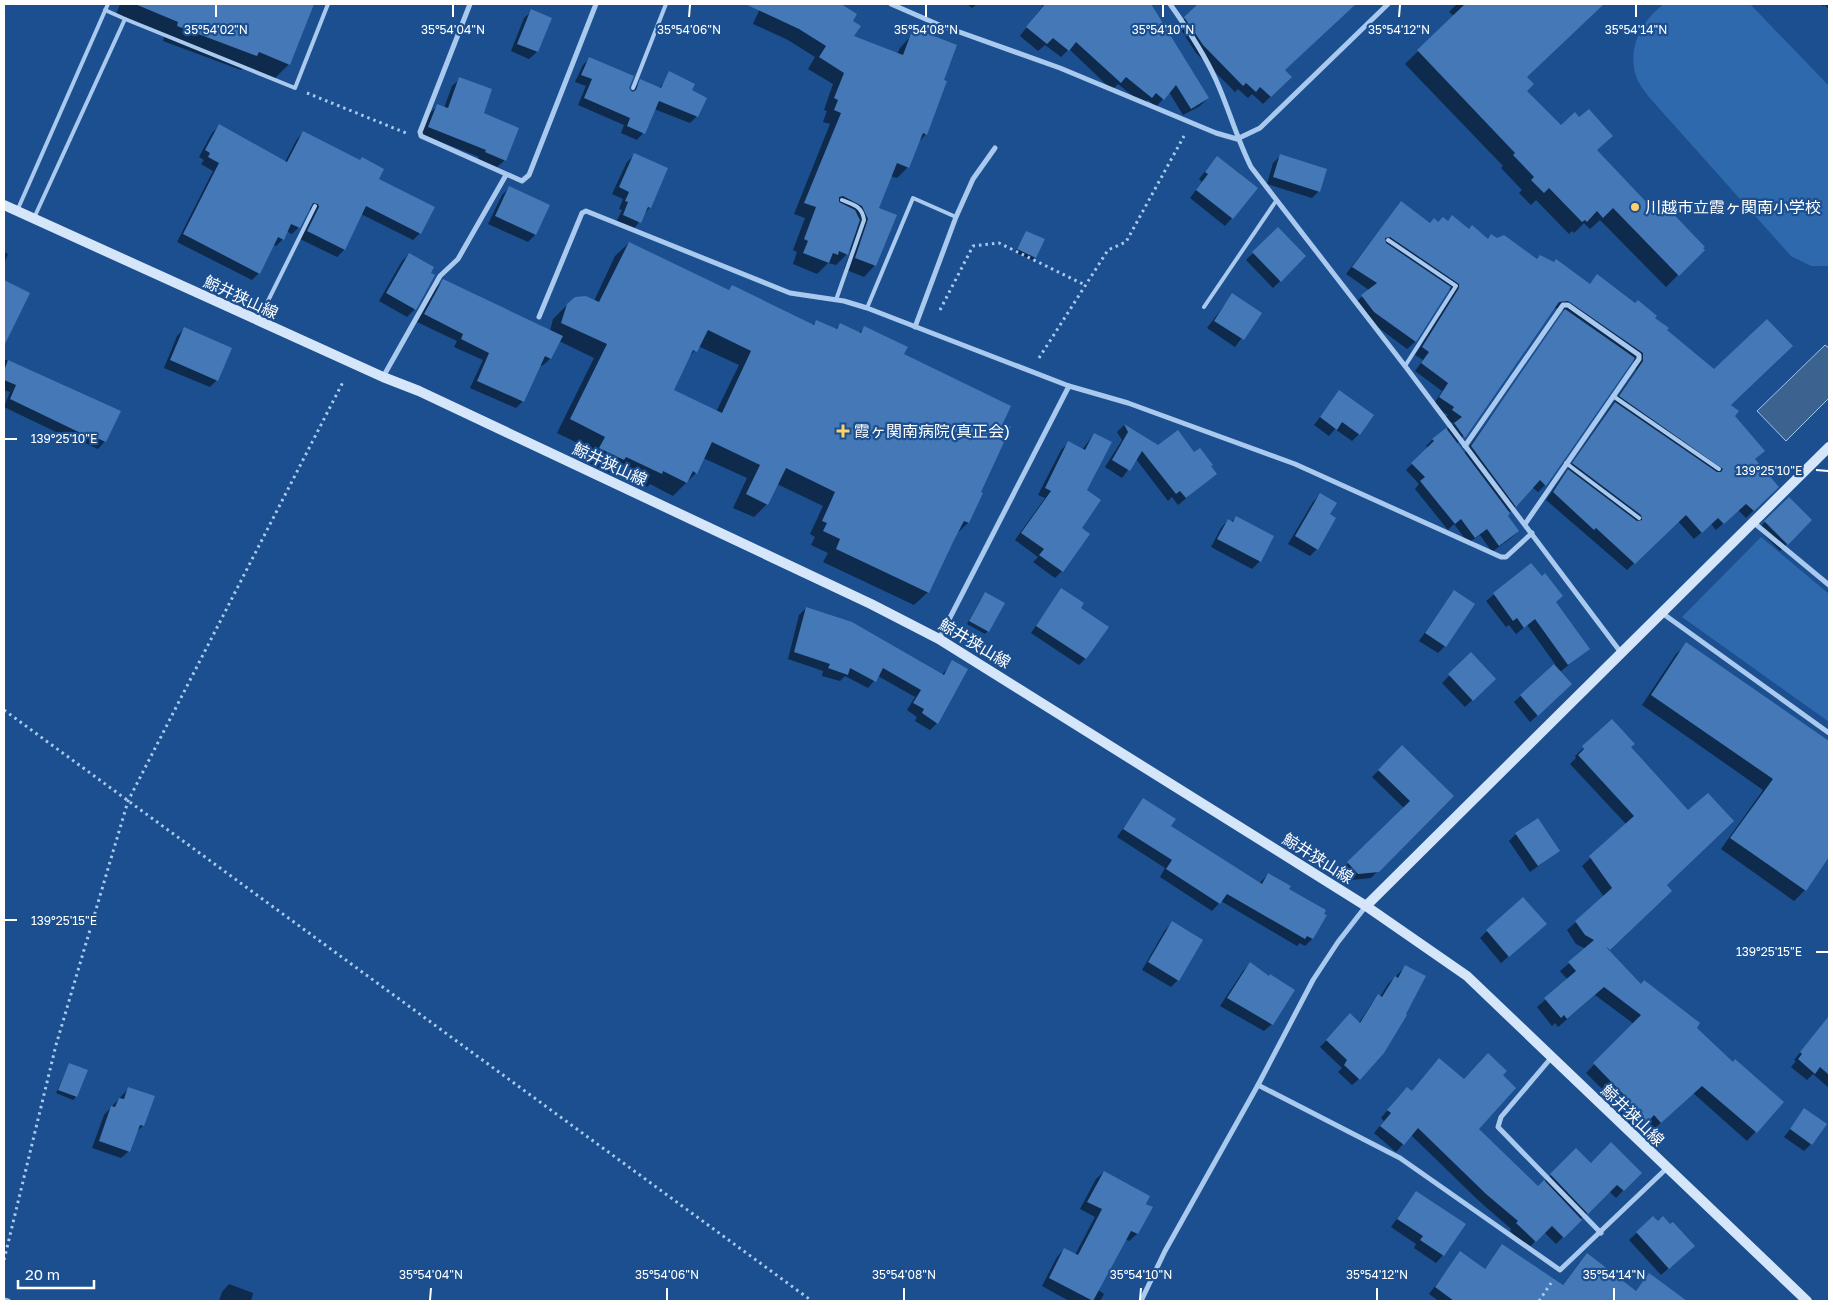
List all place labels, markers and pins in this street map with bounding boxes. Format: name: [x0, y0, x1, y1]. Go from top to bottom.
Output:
place label: 川越市立霞ヶ関南小学校: [1645, 197, 1821, 217]
marker: 川越市立霞ヶ関南小学校: [1629, 201, 1641, 213]
place label: 霞ヶ関南病院(真正会): [854, 421, 1010, 441]
marker: 霞ヶ関南病院(真正会): [836, 424, 850, 438]

